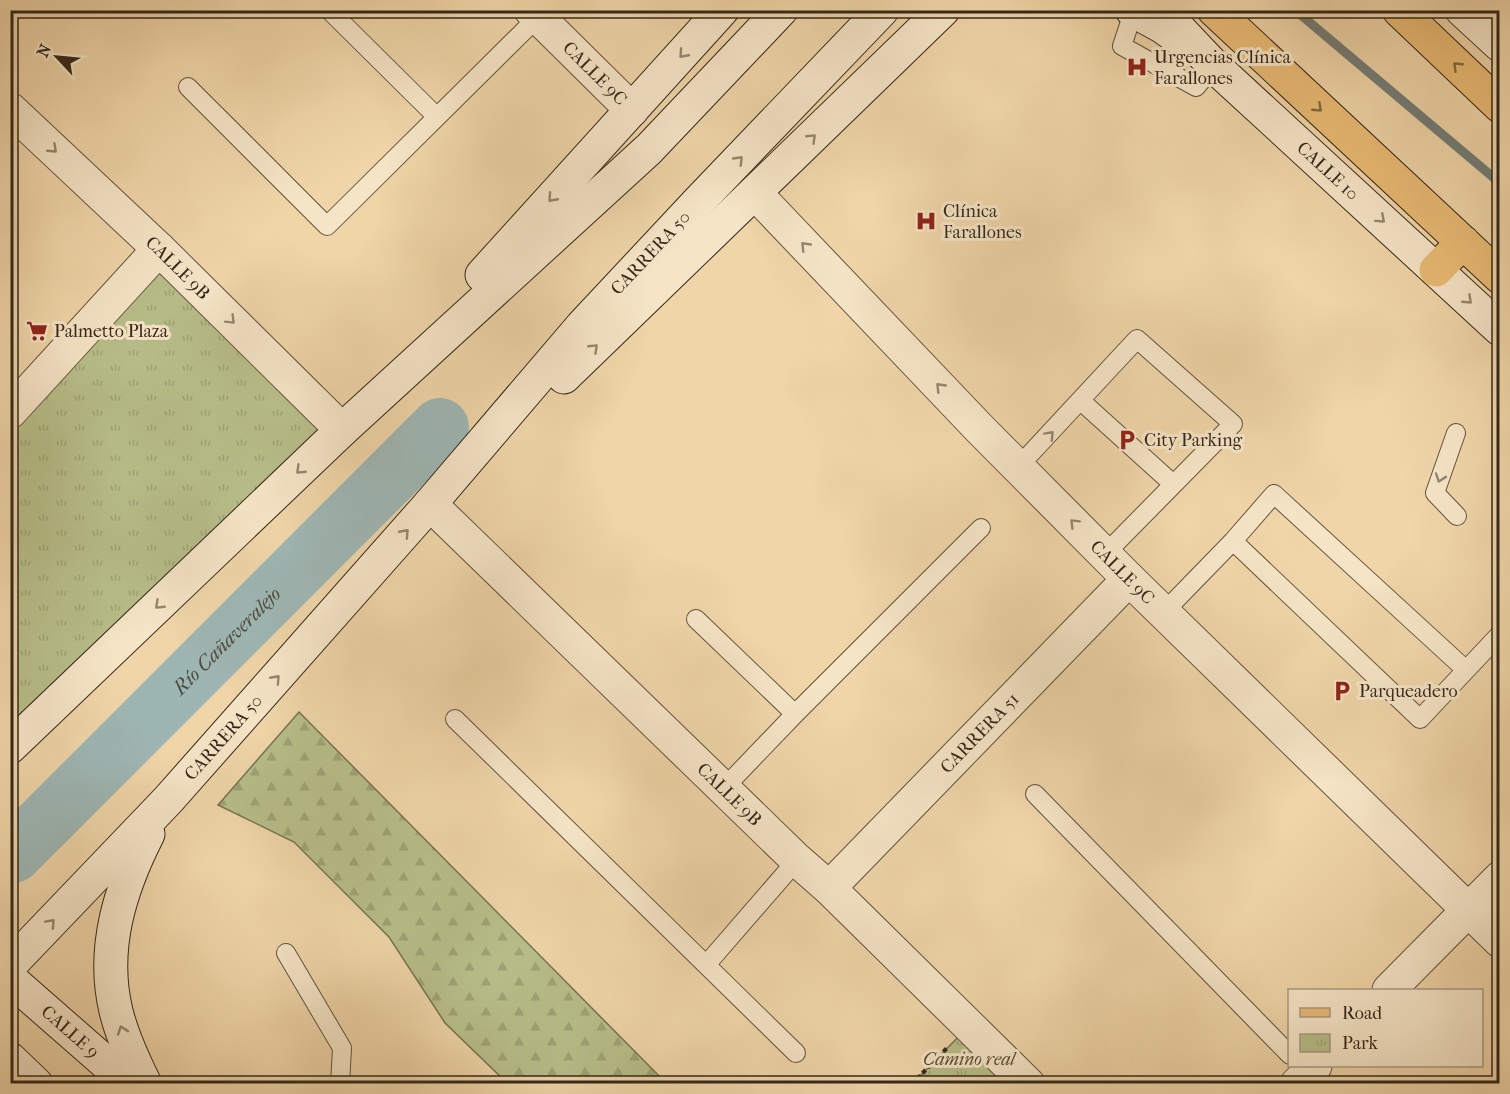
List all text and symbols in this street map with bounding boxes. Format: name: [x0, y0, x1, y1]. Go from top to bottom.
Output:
north arrow: [27, 27, 87, 87]
street label: CALLE 9C: [558, 37, 631, 110]
text: N: [33, 40, 56, 60]
one-way arrow: [679, 47, 690, 58]
place label: Urgencias Clínica Farallones: [1154, 47, 1292, 89]
hospital icon: Urgencias Clínica Farallones: [1125, 55, 1149, 79]
one-way arrow: [1454, 62, 1465, 73]
one-way arrow: [1311, 101, 1322, 112]
one-way arrow: [806, 134, 816, 145]
street label: CALLE 10: [1293, 137, 1363, 204]
one-way arrow: [46, 142, 57, 153]
one-way arrow: [731, 156, 742, 167]
one-way arrow: [548, 192, 559, 202]
place label: Clínica Farallones: [943, 201, 1022, 243]
street label: CARRERA 50: [606, 207, 695, 299]
hospital icon: Clínica Farallones: [914, 209, 938, 233]
one-way arrow: [1374, 212, 1385, 223]
street label: CALLE 9B: [141, 232, 214, 304]
one-way arrow: [801, 242, 812, 252]
one-way arrow: [1461, 293, 1472, 304]
one-way arrow: [223, 312, 234, 323]
supermarket icon: Palmetto Plaza: [25, 319, 49, 343]
place label: Palmetto Plaza: [54, 321, 169, 342]
one-way arrow: [586, 344, 597, 355]
one-way arrow: [936, 383, 947, 393]
parking icon: City Parking: [1115, 428, 1139, 452]
place label: City Parking: [1144, 430, 1243, 451]
one-way arrow: [1043, 431, 1054, 441]
one-way arrow: [296, 463, 307, 474]
one-way arrow: [1434, 472, 1447, 483]
one-way arrow: [1070, 519, 1081, 530]
one-way arrow: [398, 529, 409, 540]
street label: CALLE 9C: [1086, 536, 1159, 608]
water label: Río Cañaveralejo: [167, 582, 285, 700]
one-way arrow: [155, 598, 166, 609]
one-way arrow: [269, 675, 280, 685]
parking icon: Parqueadero: [1330, 679, 1354, 703]
place label: Parqueadero: [1359, 681, 1458, 702]
street label: CARRERA 51: [936, 689, 1023, 778]
street label: CARRERA 50: [180, 690, 267, 785]
street label: CALLE 9B: [693, 758, 766, 830]
one-way arrow: [44, 919, 55, 929]
legend: [1288, 989, 1483, 1067]
street label: CALLE 9: [37, 1001, 103, 1063]
text: Road: [1342, 1003, 1382, 1024]
one-way arrow: [116, 1025, 129, 1036]
text: Park: [1342, 1033, 1379, 1054]
park label: Camino real: [923, 1049, 1018, 1070]

